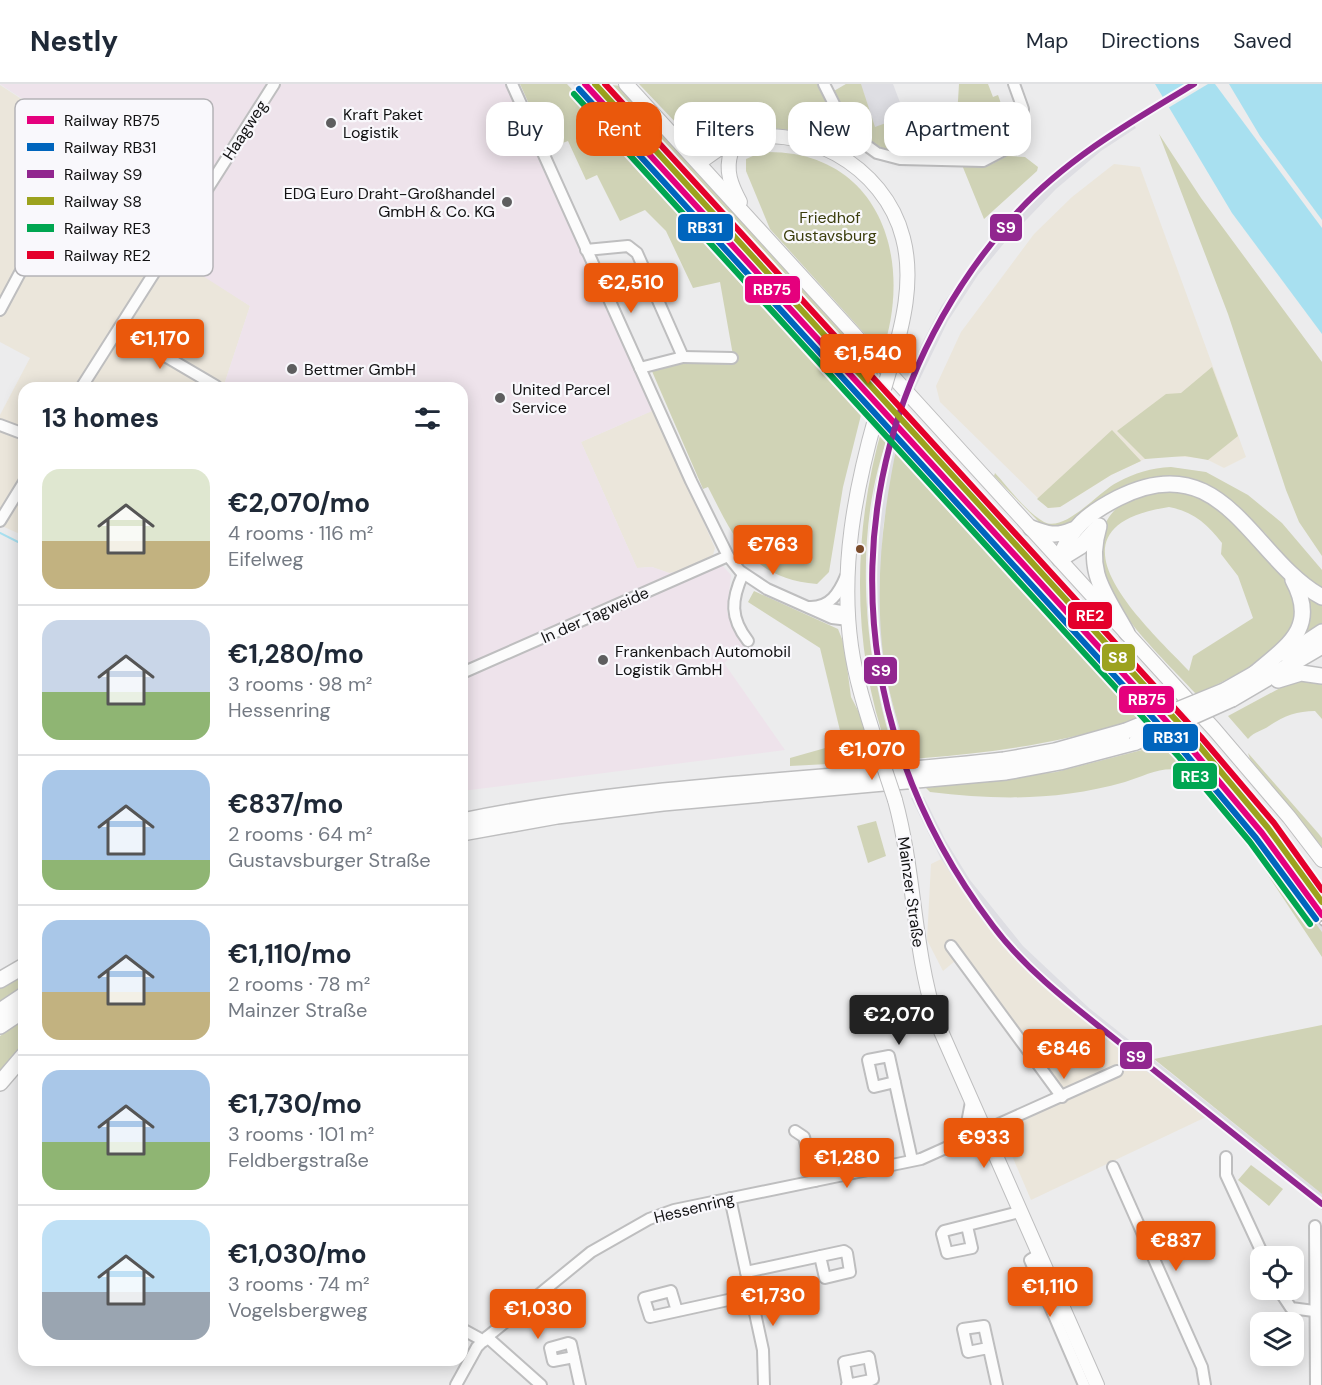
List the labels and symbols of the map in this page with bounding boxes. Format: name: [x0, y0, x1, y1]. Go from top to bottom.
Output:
street label: Haagweg: [218, 96, 272, 164]
legend: [15, 99, 213, 276]
place label: Kraft Paket Logistik: [343, 104, 423, 143]
text: Railway RB75: [64, 110, 160, 131]
marker: Kraft Paket Logistik: [324, 116, 338, 130]
text: Railway RB31: [64, 137, 156, 158]
text: Railway S9: [64, 164, 142, 185]
place label: EDG Euro Draht-Großhandel GmbH & Co. KG: [284, 183, 495, 222]
text: Railway S8: [64, 191, 142, 212]
marker: EDG Euro Draht-Großhandel GmbH & Co. KG: [500, 195, 514, 209]
park label: Friedhof Gustavsburg: [783, 207, 877, 246]
line badge: RB31: [677, 213, 734, 242]
line badge: S9: [989, 213, 1023, 242]
text: RB31: [687, 217, 723, 238]
text: S9: [996, 217, 1016, 238]
text: Railway RE3: [64, 218, 151, 239]
text: Railway RE2: [64, 245, 151, 266]
pin: €2,510: [582, 263, 680, 314]
line badge: RB75: [744, 275, 801, 304]
text: RB75: [753, 279, 791, 300]
pin: €1,170: [111, 319, 209, 370]
pin: €1,540: [819, 334, 917, 385]
place label: Bettmer GmbH: [304, 359, 416, 380]
marker: Bettmer GmbH: [285, 362, 299, 376]
place label: United Parcel Service: [512, 379, 610, 418]
marker: United Parcel Service: [493, 391, 507, 405]
pin: €763: [737, 525, 809, 576]
unlabelled marker: [854, 543, 866, 555]
street label: In der Tagweide: [538, 582, 652, 648]
line badge: RE2: [1067, 601, 1113, 630]
text: RE2: [1076, 605, 1104, 626]
place label: Frankenbach Automobil Logistik GmbH: [615, 641, 791, 680]
line badge: S8: [1101, 643, 1136, 672]
text: S8: [1108, 647, 1128, 668]
marker: Frankenbach Automobil Logistik GmbH: [596, 653, 610, 667]
line badge: S9: [863, 656, 898, 685]
text: S9: [871, 660, 891, 681]
line badge: RB75: [1118, 685, 1175, 714]
text: RB75: [1128, 689, 1166, 710]
line badge: RB31: [1142, 723, 1199, 752]
text: RB31: [1153, 727, 1189, 748]
pin: €1,070: [823, 730, 921, 781]
line badge: RE3: [1172, 762, 1218, 790]
text: RE3: [1180, 766, 1210, 787]
street label: Mainzer Straße: [893, 835, 929, 949]
pin: €2,070: [850, 995, 948, 1046]
pin: €846: [1028, 1029, 1100, 1080]
line badge: S9: [1119, 1041, 1153, 1070]
text: S9: [1126, 1046, 1146, 1067]
pin: €933: [948, 1118, 1020, 1169]
pin: €1,280: [798, 1138, 896, 1189]
street label: Hessenring: [652, 1188, 736, 1228]
pin: €837: [1140, 1221, 1212, 1272]
pin: €1,110: [1001, 1267, 1099, 1318]
pin: €1,730: [724, 1276, 822, 1327]
pin: €1,030: [489, 1289, 587, 1340]

